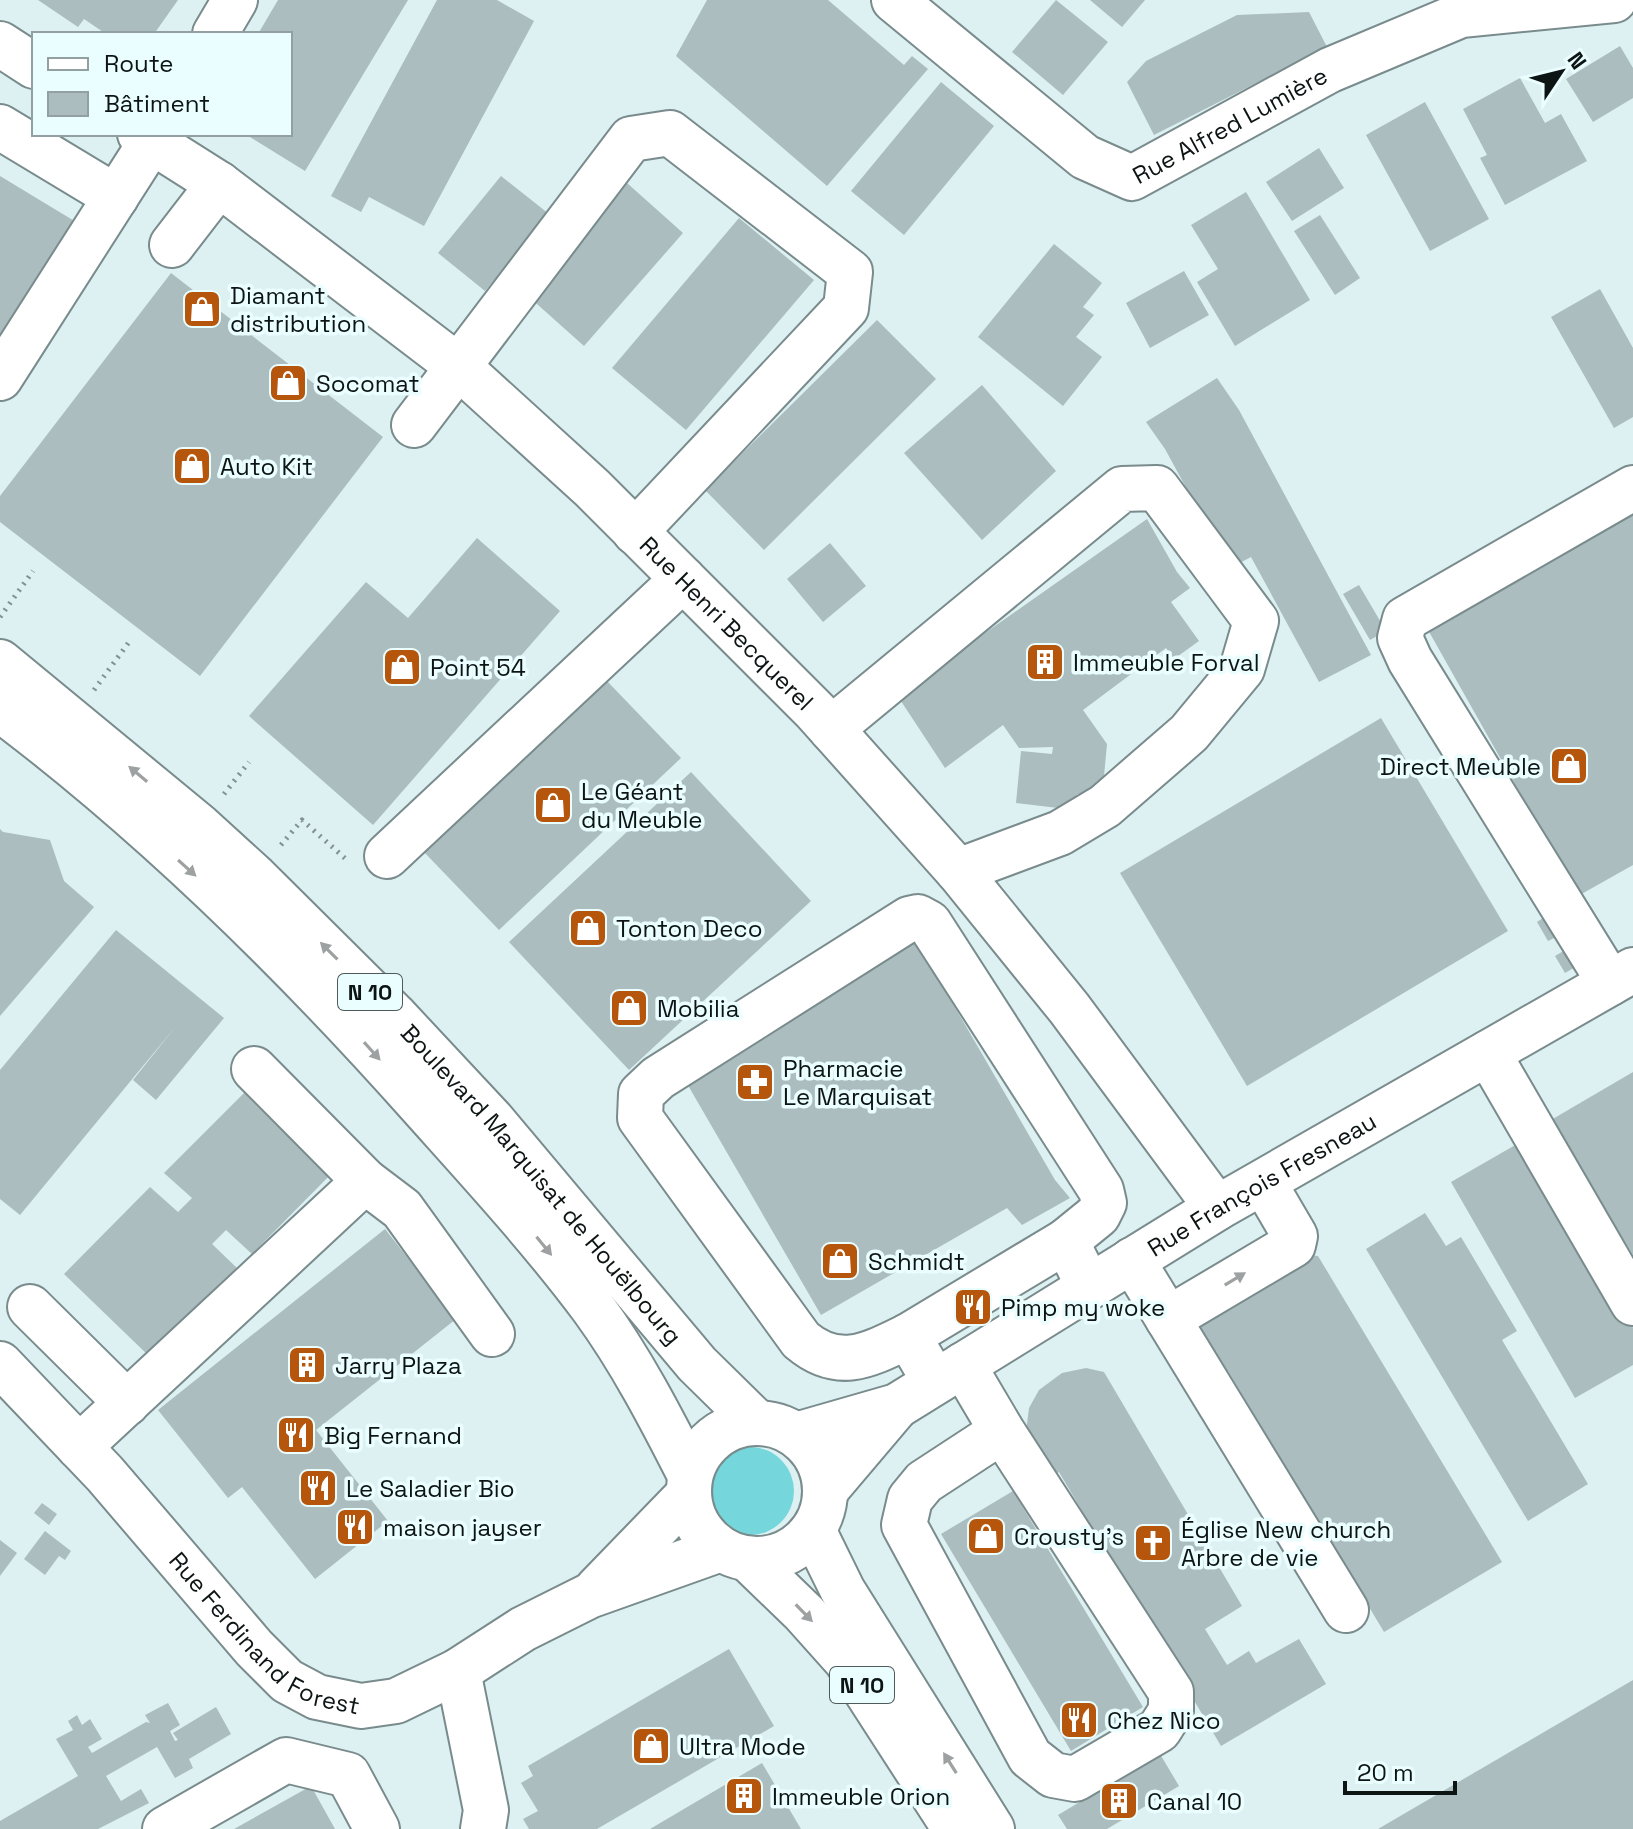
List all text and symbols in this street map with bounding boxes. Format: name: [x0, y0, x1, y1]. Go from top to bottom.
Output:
legend: [32, 32, 292, 136]
north arrow: [1521, 32, 1601, 112]
text: N: [1562, 46, 1593, 75]
text: Route: [104, 48, 173, 79]
street label: Rue Alfred Lumière: [1127, 59, 1333, 190]
text: Bâtiment: [104, 88, 210, 119]
place label: Diamant distribution: [230, 280, 366, 339]
shop icon: Diamant distribution: [181, 288, 223, 330]
shop icon: Socomat: [267, 362, 309, 404]
place label: Socomat: [316, 368, 419, 399]
shop icon: Auto Kit: [171, 445, 213, 487]
place label: Auto Kit: [220, 451, 313, 482]
street label: Rue Henri Becquerel: [633, 529, 821, 717]
building icon: Immeuble Forval: [1024, 641, 1066, 683]
shop icon: Point 54: [381, 646, 423, 688]
place label: Immeuble Forval: [1073, 647, 1260, 678]
place label: Point 54: [430, 652, 526, 683]
shop icon: Direct Meuble: [1548, 745, 1590, 787]
place label: Direct Meuble: [1380, 751, 1541, 782]
one-way arrow: [129, 766, 149, 783]
place label: Le Géant du Meuble: [581, 776, 703, 835]
shop icon: Le Géant du Meuble: [532, 784, 574, 826]
one-way arrow: [177, 859, 197, 876]
shop icon: Tonton Deco: [567, 907, 609, 949]
place label: Tonton Deco: [616, 913, 763, 944]
one-way arrow: [320, 942, 339, 961]
road number: N 10: [338, 974, 402, 1010]
shop icon: Mobilia: [608, 987, 650, 1029]
place label: Mobilia: [657, 993, 740, 1024]
street label: Boulevard Marquisat de Houëlbourg: [395, 1017, 689, 1350]
one-way arrow: [363, 1041, 381, 1060]
place label: Pharmacie Le Marquisat: [783, 1053, 932, 1112]
pharmacy icon: Pharmacie Le Marquisat: [734, 1061, 776, 1103]
street label: Rue François Fresneau: [1141, 1105, 1381, 1263]
one-way arrow: [535, 1236, 551, 1256]
shop icon: Schmidt: [819, 1240, 861, 1282]
place label: Schmidt: [868, 1246, 965, 1277]
one-way arrow: [1224, 1272, 1246, 1286]
restaurant icon: Pimp my woke: [952, 1286, 994, 1328]
place label: Pimp my woke: [1001, 1292, 1165, 1323]
building icon: Jarry Plaza: [286, 1344, 328, 1386]
place label: Jarry Plaza: [335, 1350, 462, 1381]
restaurant icon: Big Fernand: [275, 1414, 317, 1456]
place label: Big Fernand: [324, 1420, 462, 1451]
restaurant icon: Le Saladier Bio: [297, 1467, 339, 1509]
place label: Le Saladier Bio: [346, 1473, 515, 1504]
restaurant icon: maison jayser: [334, 1506, 376, 1548]
place label: maison jayser: [383, 1512, 542, 1543]
place label: Église New church Arbre de vie: [1181, 1514, 1391, 1573]
shop icon: Crousty's: [965, 1515, 1007, 1557]
place label: Crousty's: [1014, 1521, 1124, 1552]
church icon: Église New church Arbre de vie: [1132, 1522, 1174, 1564]
street label: Rue Ferdinand Forest: [163, 1545, 362, 1721]
one-way arrow: [794, 1603, 813, 1622]
road number: N 10: [830, 1667, 894, 1703]
restaurant icon: Chez Nico: [1058, 1699, 1100, 1741]
place label: Chez Nico: [1107, 1705, 1221, 1736]
shop icon: Ultra Mode: [630, 1725, 672, 1767]
place label: Ultra Mode: [679, 1731, 806, 1762]
scale bar: [1345, 1745, 1455, 1795]
one-way arrow: [944, 1752, 958, 1774]
text: 20 m: [1357, 1757, 1414, 1788]
building icon: Immeuble Orion: [723, 1775, 765, 1817]
building icon: Canal 10: [1098, 1780, 1140, 1822]
place label: Immeuble Orion: [772, 1781, 950, 1812]
place label: Canal 10: [1147, 1786, 1242, 1817]

